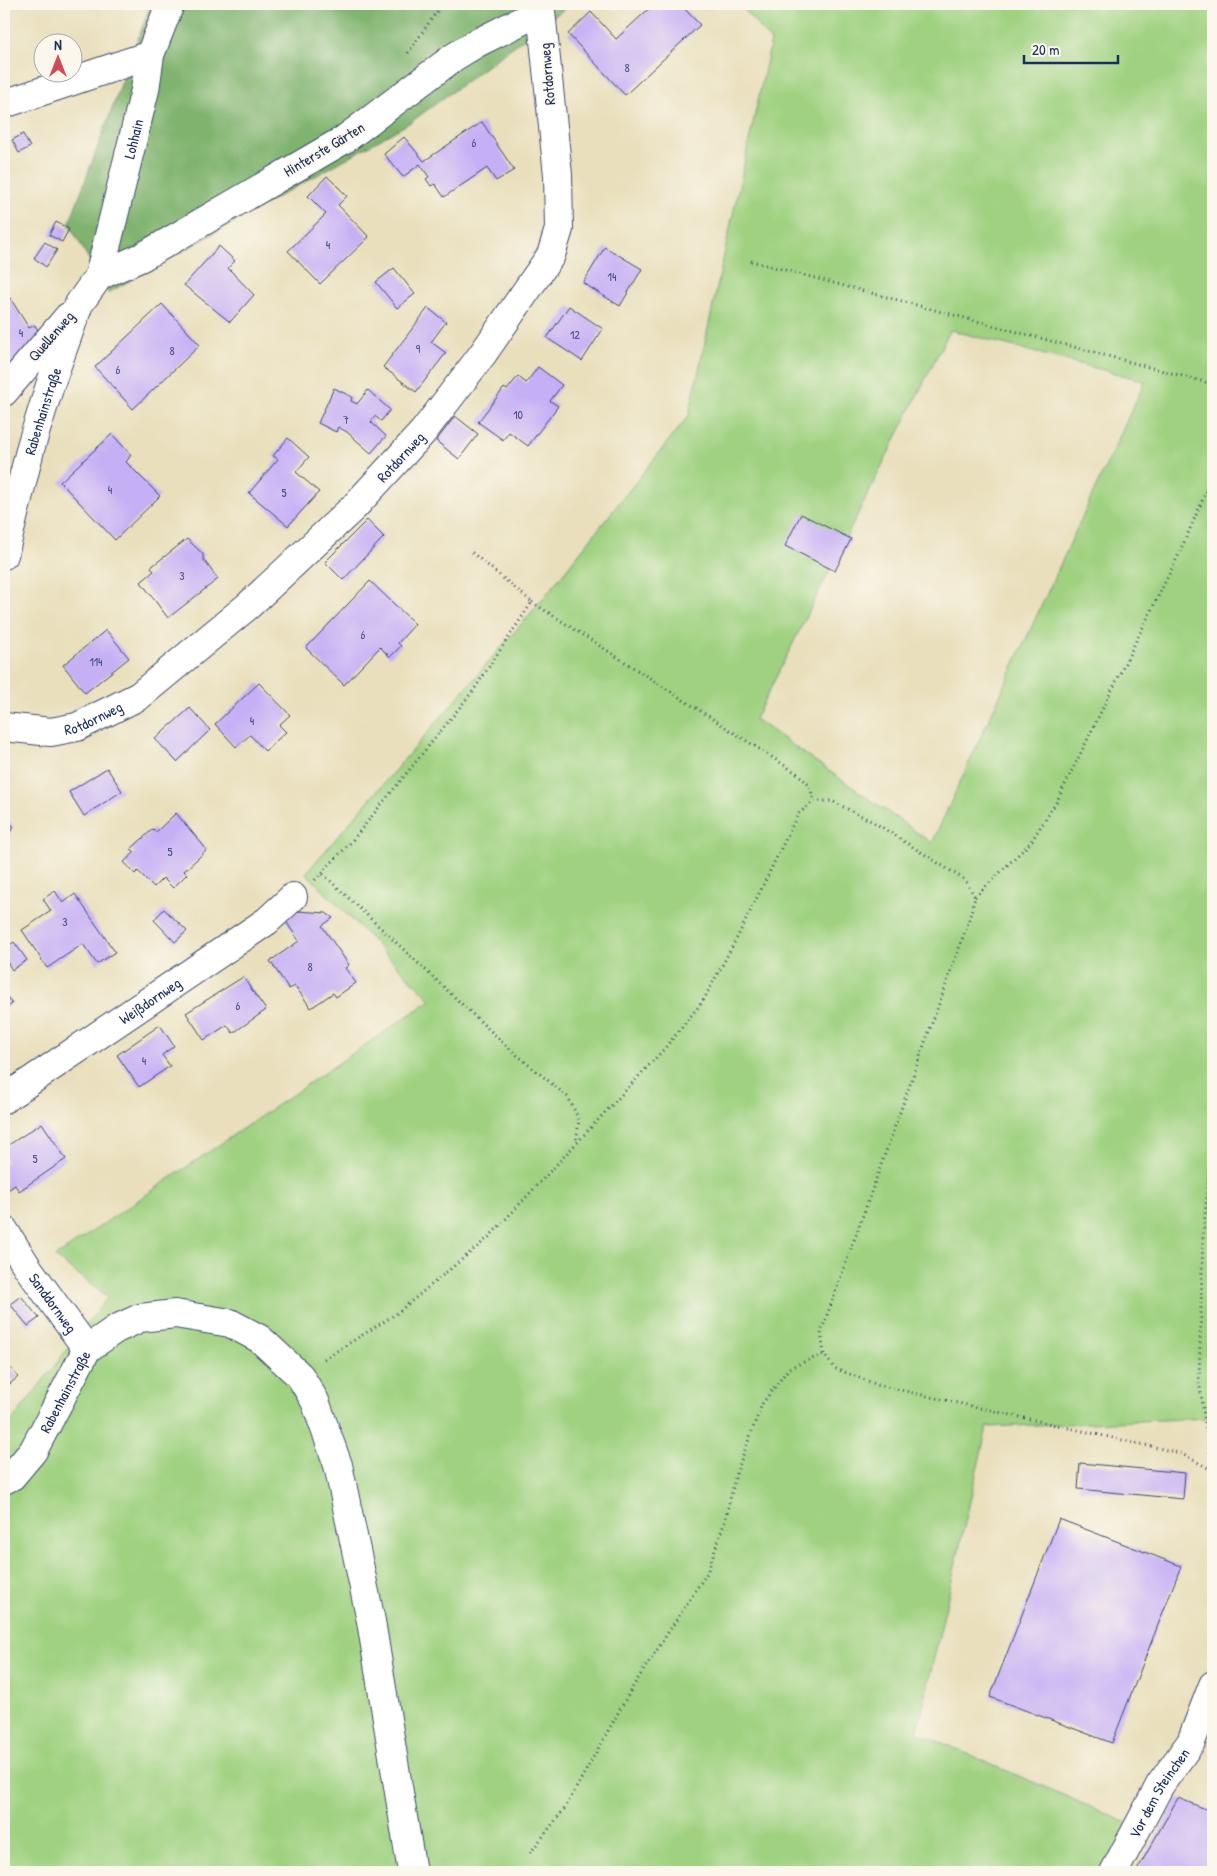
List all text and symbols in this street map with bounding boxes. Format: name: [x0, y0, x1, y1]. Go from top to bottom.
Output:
north arrow: [32, 32, 82, 82]
scale bar: [1024, 32, 1118, 64]
text: N: [54, 35, 62, 54]
text: 20 m: [1032, 39, 1059, 60]
street label: Rotdornweg: [534, 42, 560, 106]
house number: 8: [624, 59, 630, 76]
street label: Lohhain: [118, 116, 148, 161]
street label: Hinterste Gärten: [280, 116, 369, 181]
house number: 6: [472, 134, 477, 151]
house number: 4: [326, 236, 331, 253]
house number: 14: [608, 268, 617, 285]
street label: Quellenweg: [23, 306, 79, 366]
house number: 4: [19, 324, 24, 341]
house number: 12: [570, 326, 580, 343]
house number: 9: [416, 340, 421, 357]
house number: 8: [169, 342, 175, 359]
house number: 6: [116, 361, 121, 378]
street label: Rabenhainstraße: [19, 364, 66, 457]
house number: 10: [513, 406, 523, 423]
house number: 7: [343, 411, 349, 428]
street label: Rotdornweg: [372, 426, 429, 487]
house number: 4: [108, 481, 113, 498]
house number: 5: [281, 484, 287, 501]
house number: 3: [179, 567, 185, 584]
house number: 6: [361, 626, 366, 643]
house number: 114: [89, 653, 103, 670]
street label: Rotdornweg: [62, 695, 126, 740]
house number: 4: [250, 712, 255, 729]
house number: 5: [167, 843, 173, 860]
house number: 3: [62, 913, 68, 930]
house number: 8: [307, 958, 313, 975]
street label: Weißdornweg: [115, 972, 185, 1029]
house number: 6: [236, 997, 241, 1014]
house number: 4: [142, 1052, 147, 1069]
house number: 5: [32, 1150, 38, 1167]
street label: Sanddornweg: [24, 1269, 82, 1337]
street label: Rabenhainstraße: [34, 1346, 95, 1436]
street label: Vor dem Steinchen: [1123, 1743, 1194, 1842]

